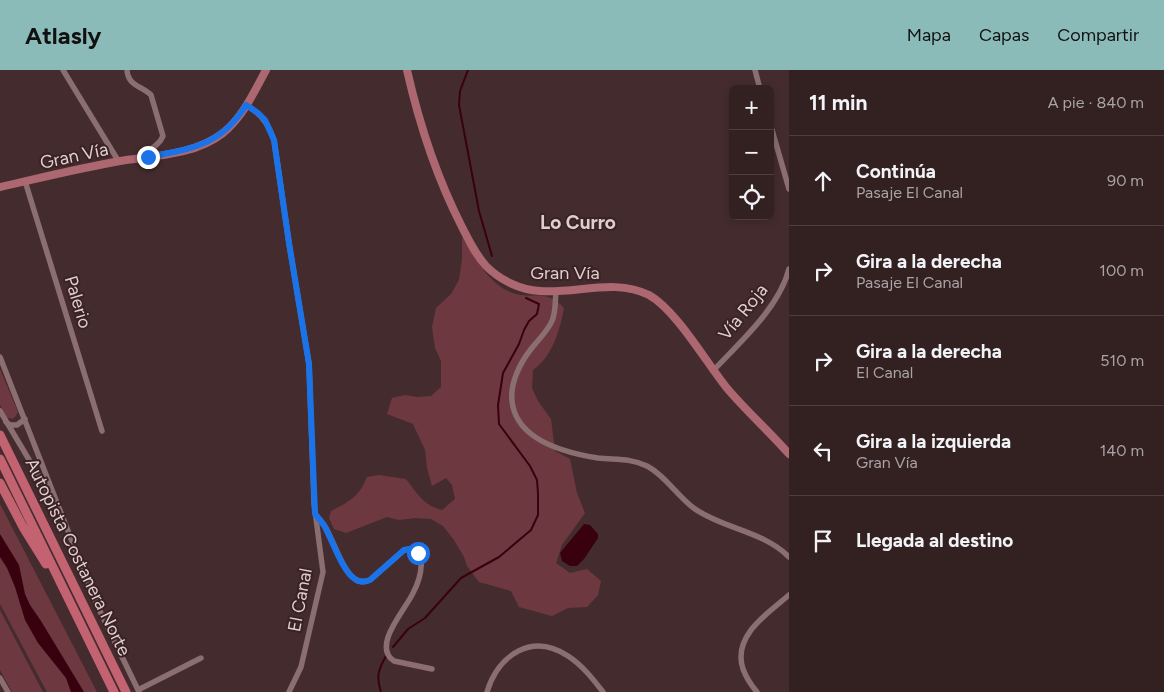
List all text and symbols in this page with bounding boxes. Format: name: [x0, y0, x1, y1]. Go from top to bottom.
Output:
text: Atlasly: [25, 21, 101, 50]
text: Mapa: [907, 24, 951, 46]
text: Capas: [979, 24, 1029, 46]
text: Compartir: [1057, 24, 1139, 46]
map controls: [729, 85, 774, 220]
button: +: [729, 85, 774, 130]
text: 11 min: [809, 90, 867, 115]
text: A pie · 840 m: [1048, 93, 1144, 112]
button: −: [729, 130, 774, 175]
street label: Gran Vía: [38, 138, 110, 174]
route end: [137, 146, 160, 169]
text: Continúa: [856, 160, 936, 183]
icon: ahead: [809, 167, 837, 195]
text: 90 m: [1107, 171, 1144, 190]
button: locate: [729, 175, 774, 220]
text: Pasaje El Canal: [856, 183, 963, 202]
district label: Lo Curro: [540, 211, 616, 234]
text: Gira a la derecha: [856, 250, 1002, 273]
icon: right: [809, 257, 837, 285]
text: 100 m: [1099, 261, 1144, 280]
street label: Gran Vía: [530, 262, 600, 284]
street label: Palerio: [60, 273, 96, 331]
text: Pasaje El Canal: [856, 273, 963, 292]
street label: Vía Roja: [714, 279, 772, 345]
text: Gira a la derecha: [856, 340, 1002, 363]
icon: right: [809, 347, 837, 375]
text: 510 m: [1100, 351, 1144, 370]
text: El Canal: [856, 363, 913, 382]
text: Gira a la izquierda: [856, 430, 1011, 453]
icon: left: [809, 437, 837, 465]
text: 140 m: [1100, 441, 1144, 460]
text: Gran Vía: [856, 453, 918, 472]
street label: Autopista Costanera Norte: [20, 454, 136, 660]
icon: arrive: [809, 527, 837, 555]
text: Llegada al destino: [856, 529, 1013, 552]
route start: [407, 542, 430, 565]
street label: El Canal: [283, 566, 317, 634]

